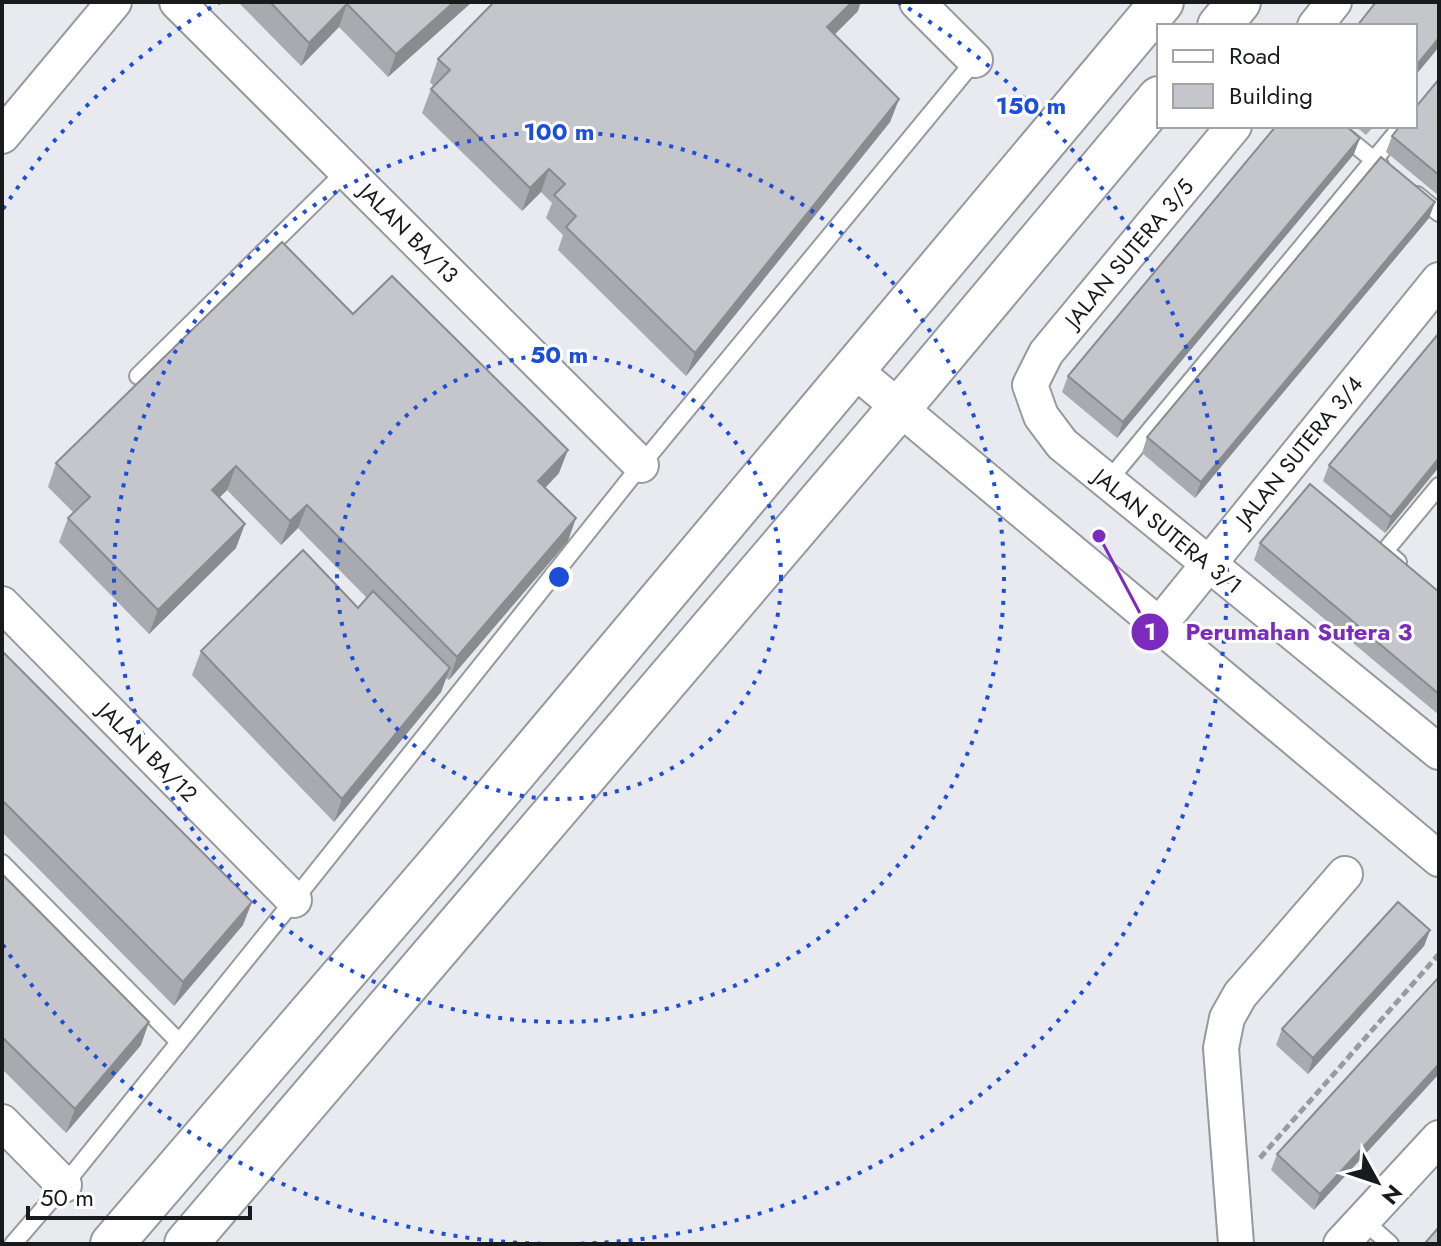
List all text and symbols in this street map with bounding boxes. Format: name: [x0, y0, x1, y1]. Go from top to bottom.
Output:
legend: [1157, 24, 1417, 128]
text: Road: [1229, 38, 1281, 73]
text: Building: [1229, 78, 1313, 113]
text: 150 m: [996, 88, 1066, 123]
text: 100 m: [524, 114, 594, 149]
street label: JALAN SUTERA 3/5: [1055, 172, 1201, 337]
street label: JALAN BA/13: [350, 174, 466, 290]
text: 50 m: [530, 337, 588, 372]
street label: JALAN SUTERA 3/4: [1226, 369, 1370, 536]
street label: JALAN SUTERA 3/1: [1084, 459, 1249, 601]
centre of rings: [545, 563, 573, 591]
callout: Perumahan Sutera 3: [1130, 608, 1429, 656]
text: 1: [1144, 614, 1156, 649]
text: Perumahan Sutera 3: [1186, 614, 1413, 649]
street label: JALAN BA/12: [89, 693, 205, 809]
north arrow: [1337, 1142, 1417, 1222]
scale bar: [28, 1170, 250, 1220]
text: N: [1374, 1178, 1410, 1212]
text: 50 m: [40, 1180, 94, 1215]

